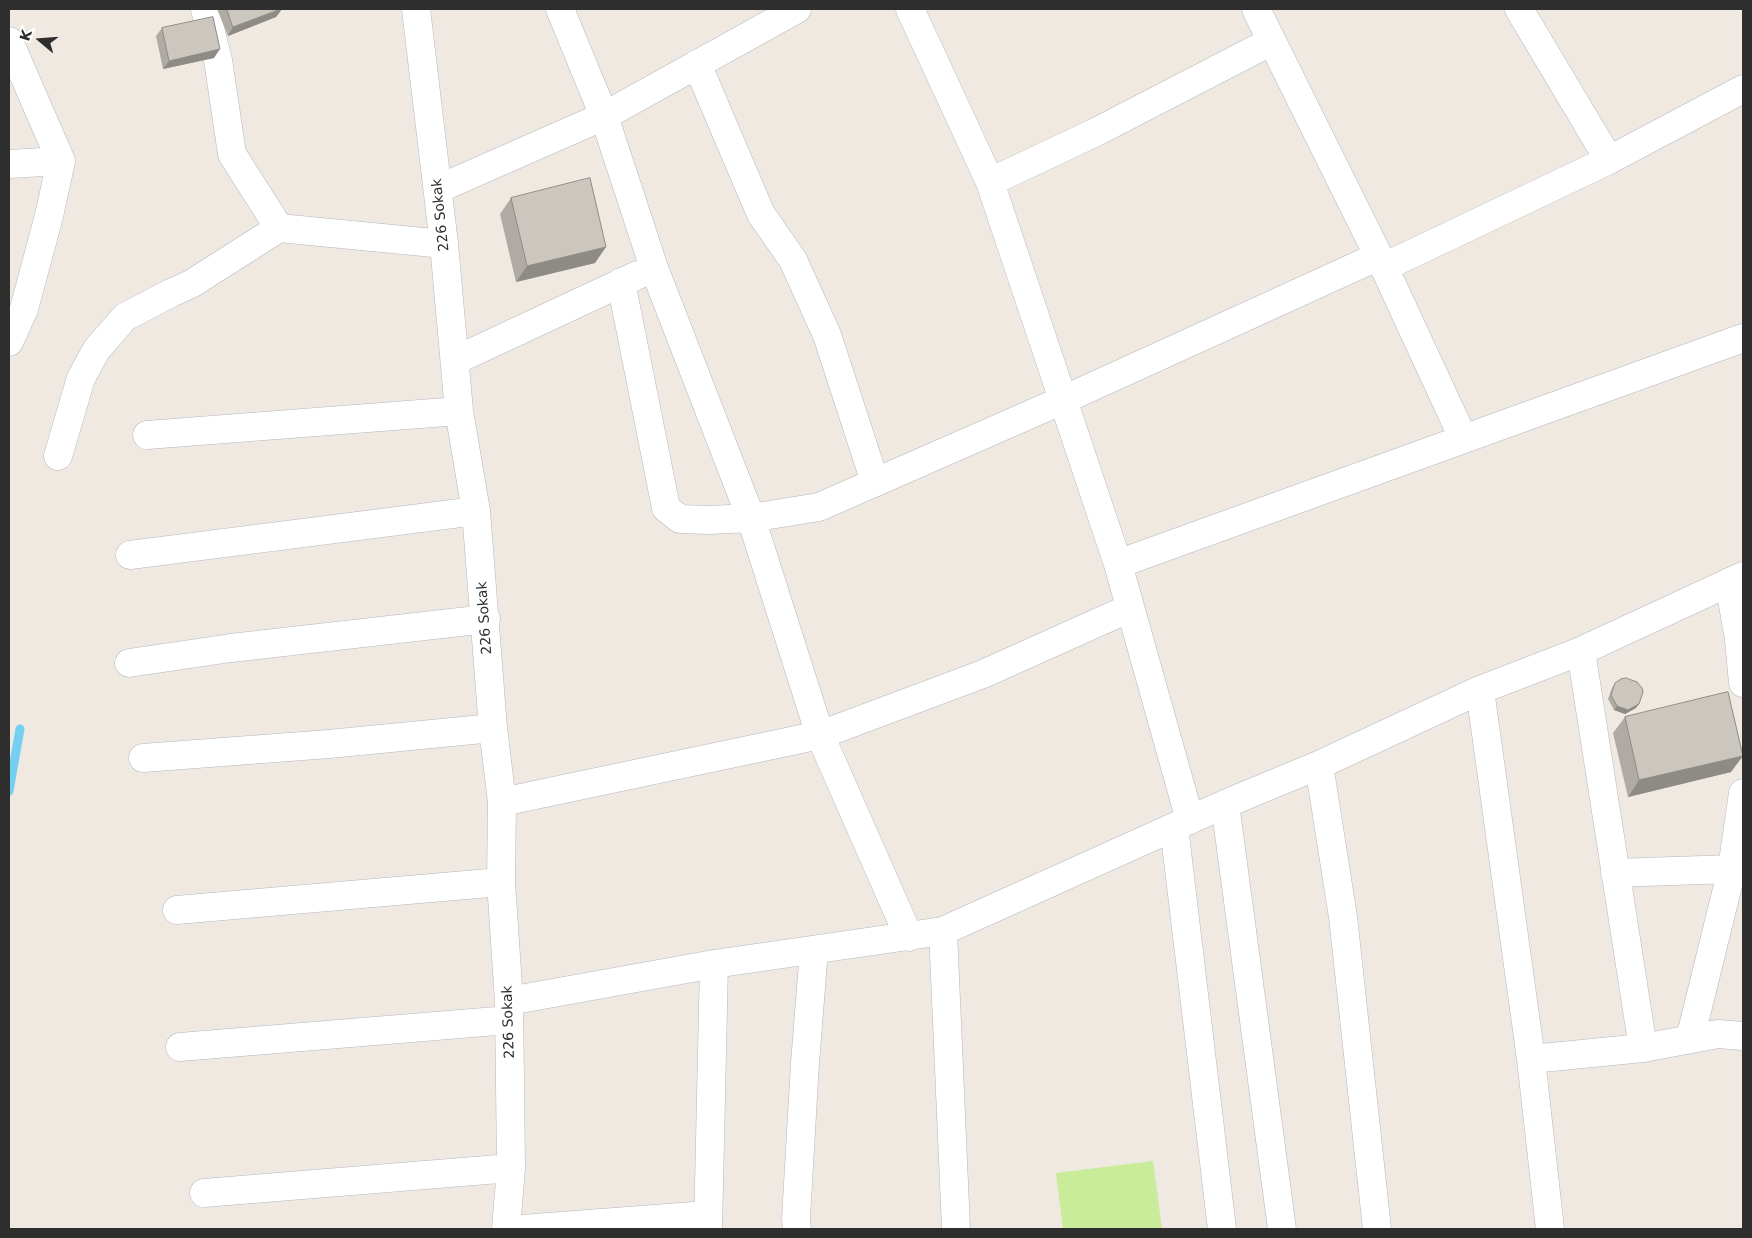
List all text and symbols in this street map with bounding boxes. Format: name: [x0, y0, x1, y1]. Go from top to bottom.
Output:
north arrow: [15, 15, 65, 65]
text: K: [16, 28, 35, 43]
street label: 226 Sokak: [429, 178, 453, 252]
street label: 226 Sokak: [474, 581, 496, 655]
street label: 226 Sokak: [499, 985, 519, 1059]

